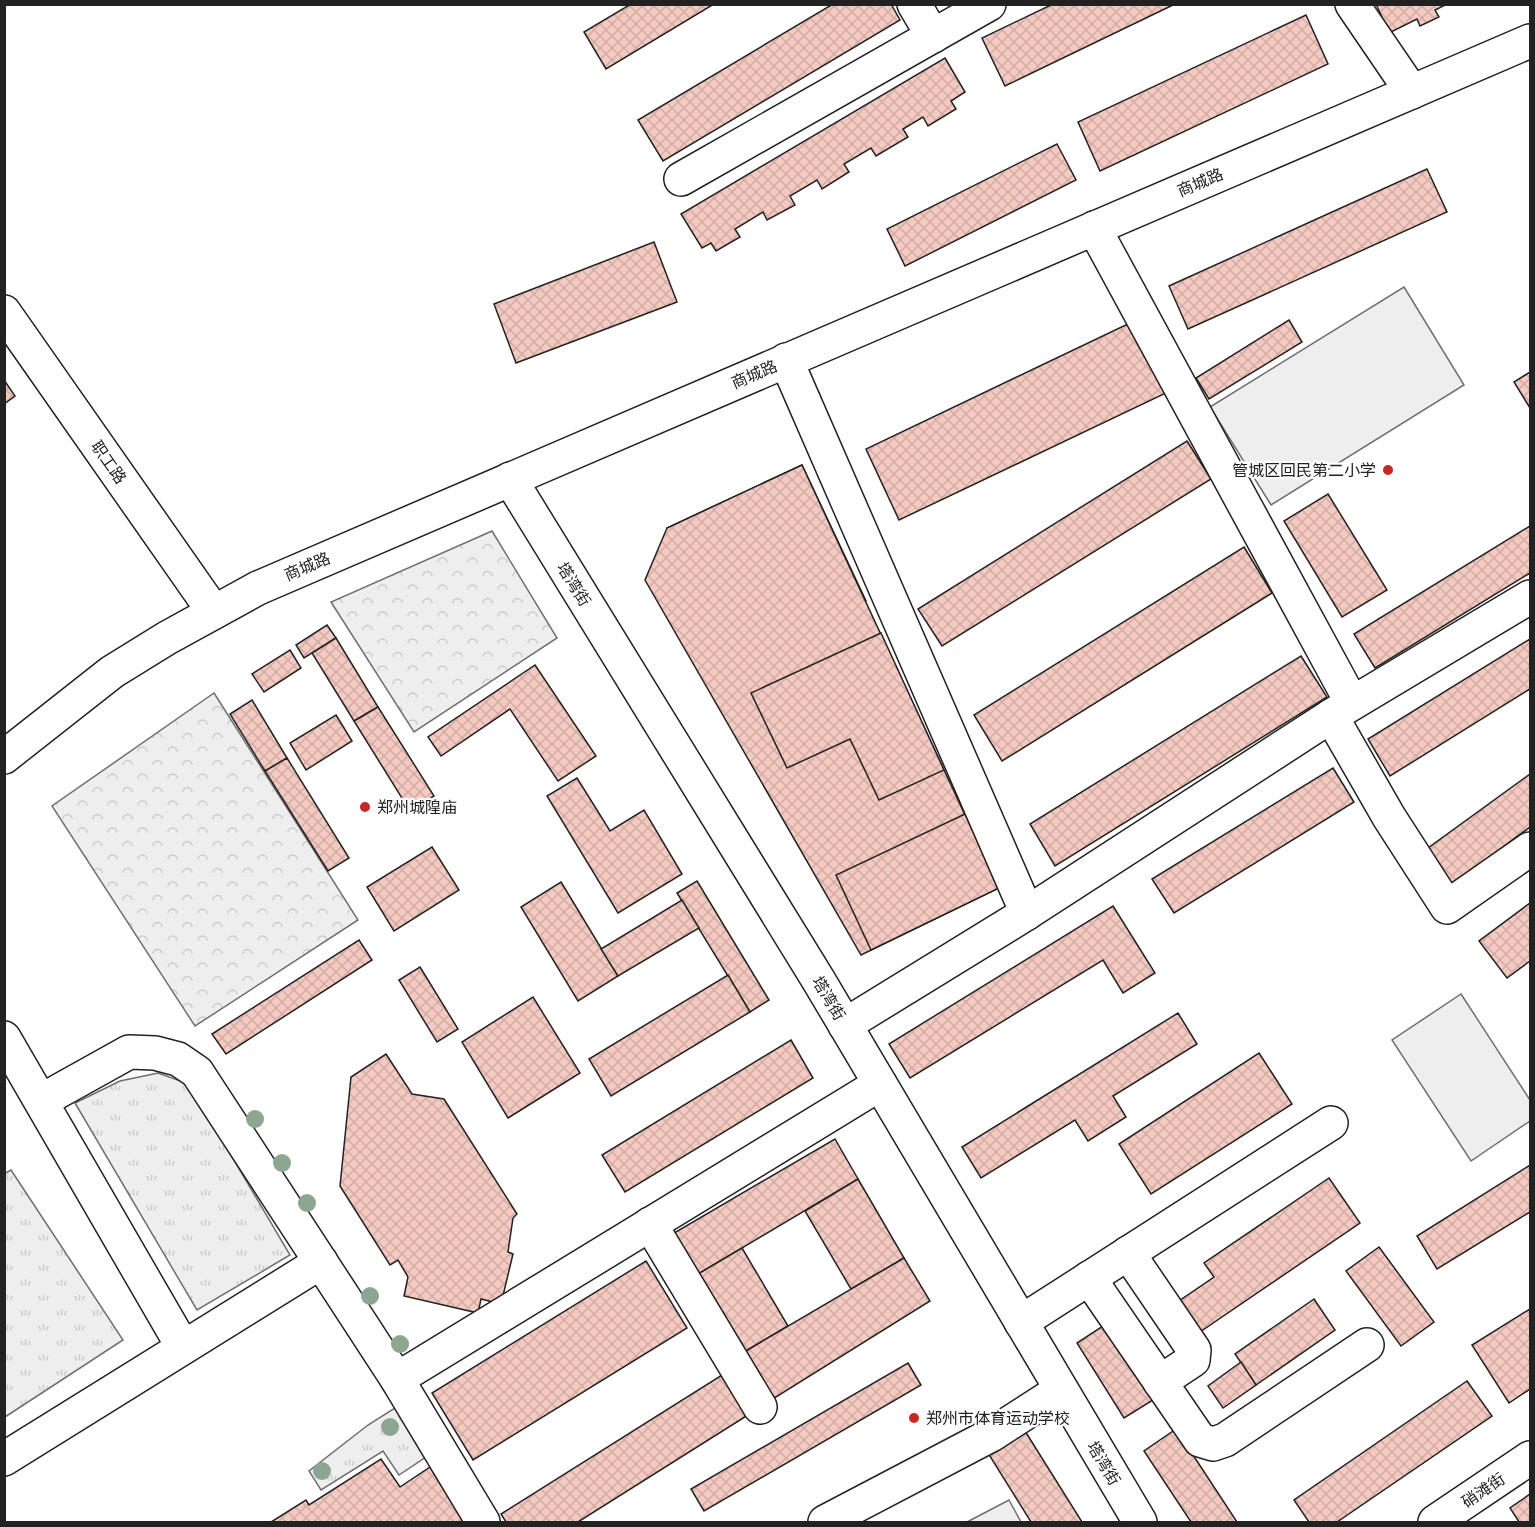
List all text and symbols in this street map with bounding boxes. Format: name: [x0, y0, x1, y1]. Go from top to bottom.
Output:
street label: 商城路: [1174, 163, 1226, 200]
street label: 商城路: [728, 355, 780, 392]
street label: 职工路: [88, 437, 131, 487]
place label: 管城区回民第二小学: [1232, 460, 1376, 479]
marker: 管城区回民第二小学: [1381, 463, 1395, 477]
street label: 商城路: [281, 547, 333, 584]
street label: 塔湾街: [554, 558, 595, 609]
place label: 郑州城隍庙: [377, 797, 457, 816]
marker: 郑州城隍庙: [358, 800, 372, 814]
street label: 塔湾街: [809, 972, 850, 1023]
place label: 郑州市体育运动学校: [926, 1408, 1070, 1427]
marker: 郑州市体育运动学校: [907, 1411, 921, 1425]
street label: 塔湾街: [1084, 1437, 1125, 1488]
street label: 硝滩街: [1458, 1468, 1508, 1511]

